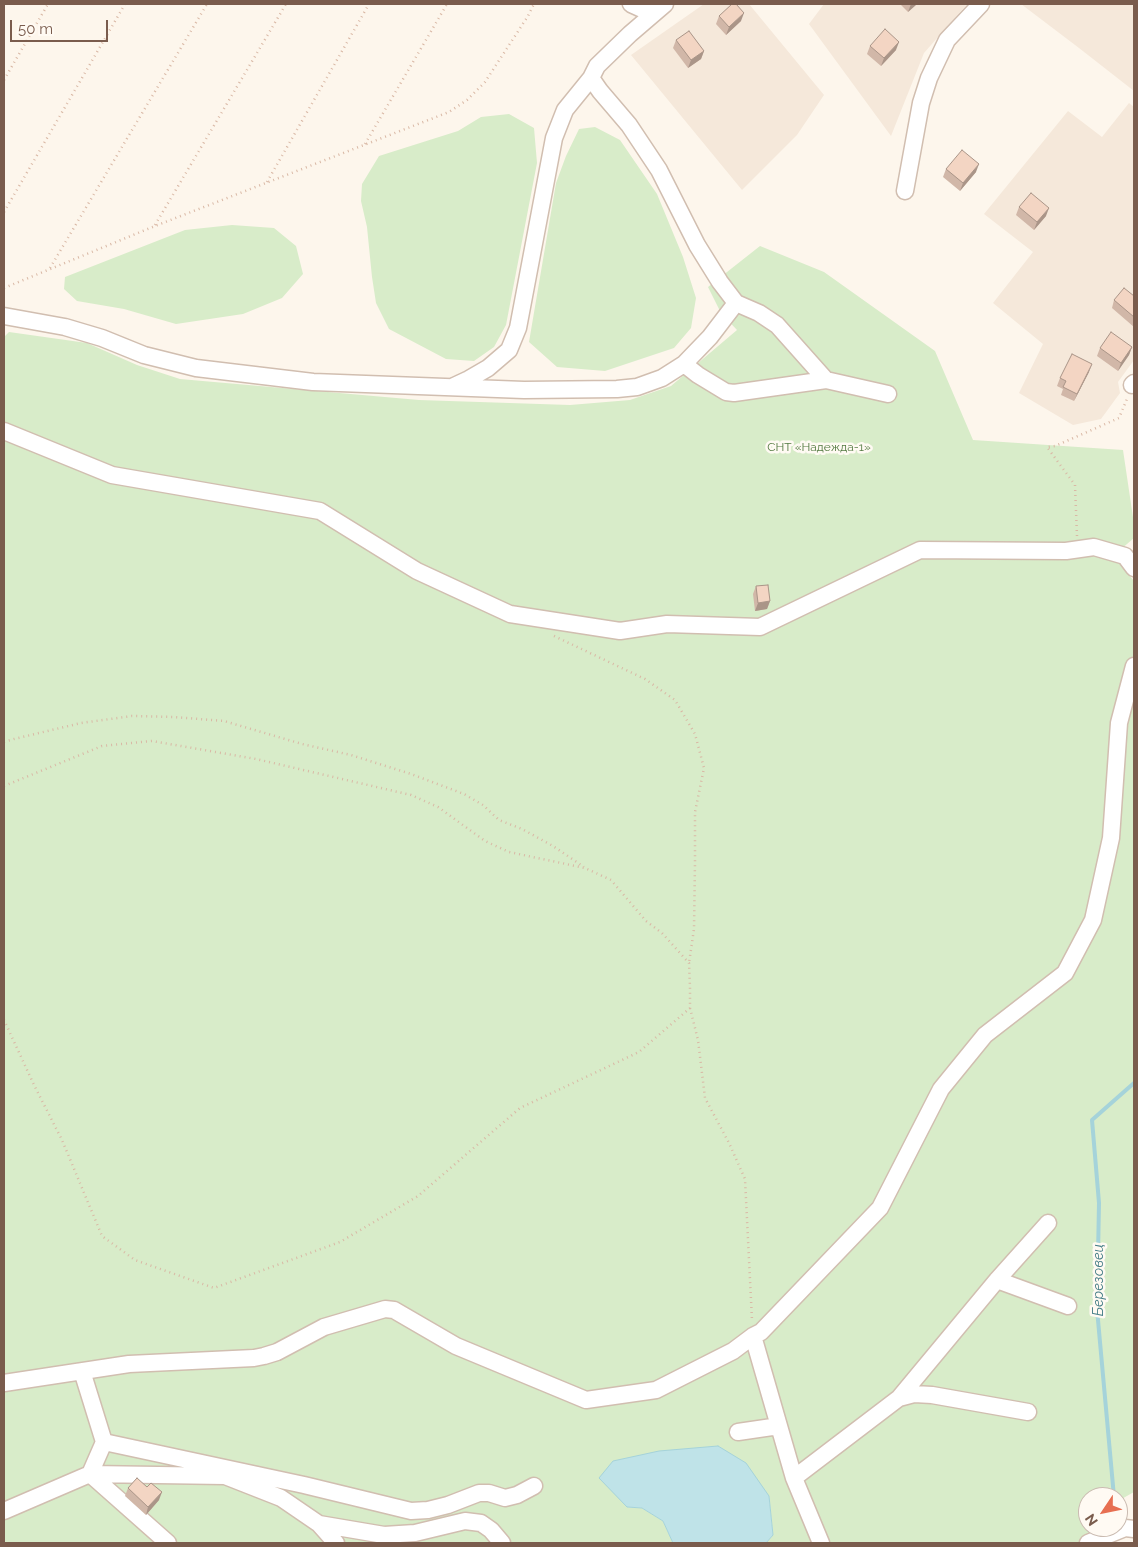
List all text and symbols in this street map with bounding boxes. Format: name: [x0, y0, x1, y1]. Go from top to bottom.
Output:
scale bar: [12, 10, 110, 42]
text: 50 m: [18, 20, 53, 38]
park label: СНТ «Надежда-1»: [767, 440, 871, 454]
water label: Березовец: [1091, 1244, 1107, 1316]
north arrow: [1078, 1487, 1128, 1537]
text: N: [1082, 1511, 1101, 1529]

